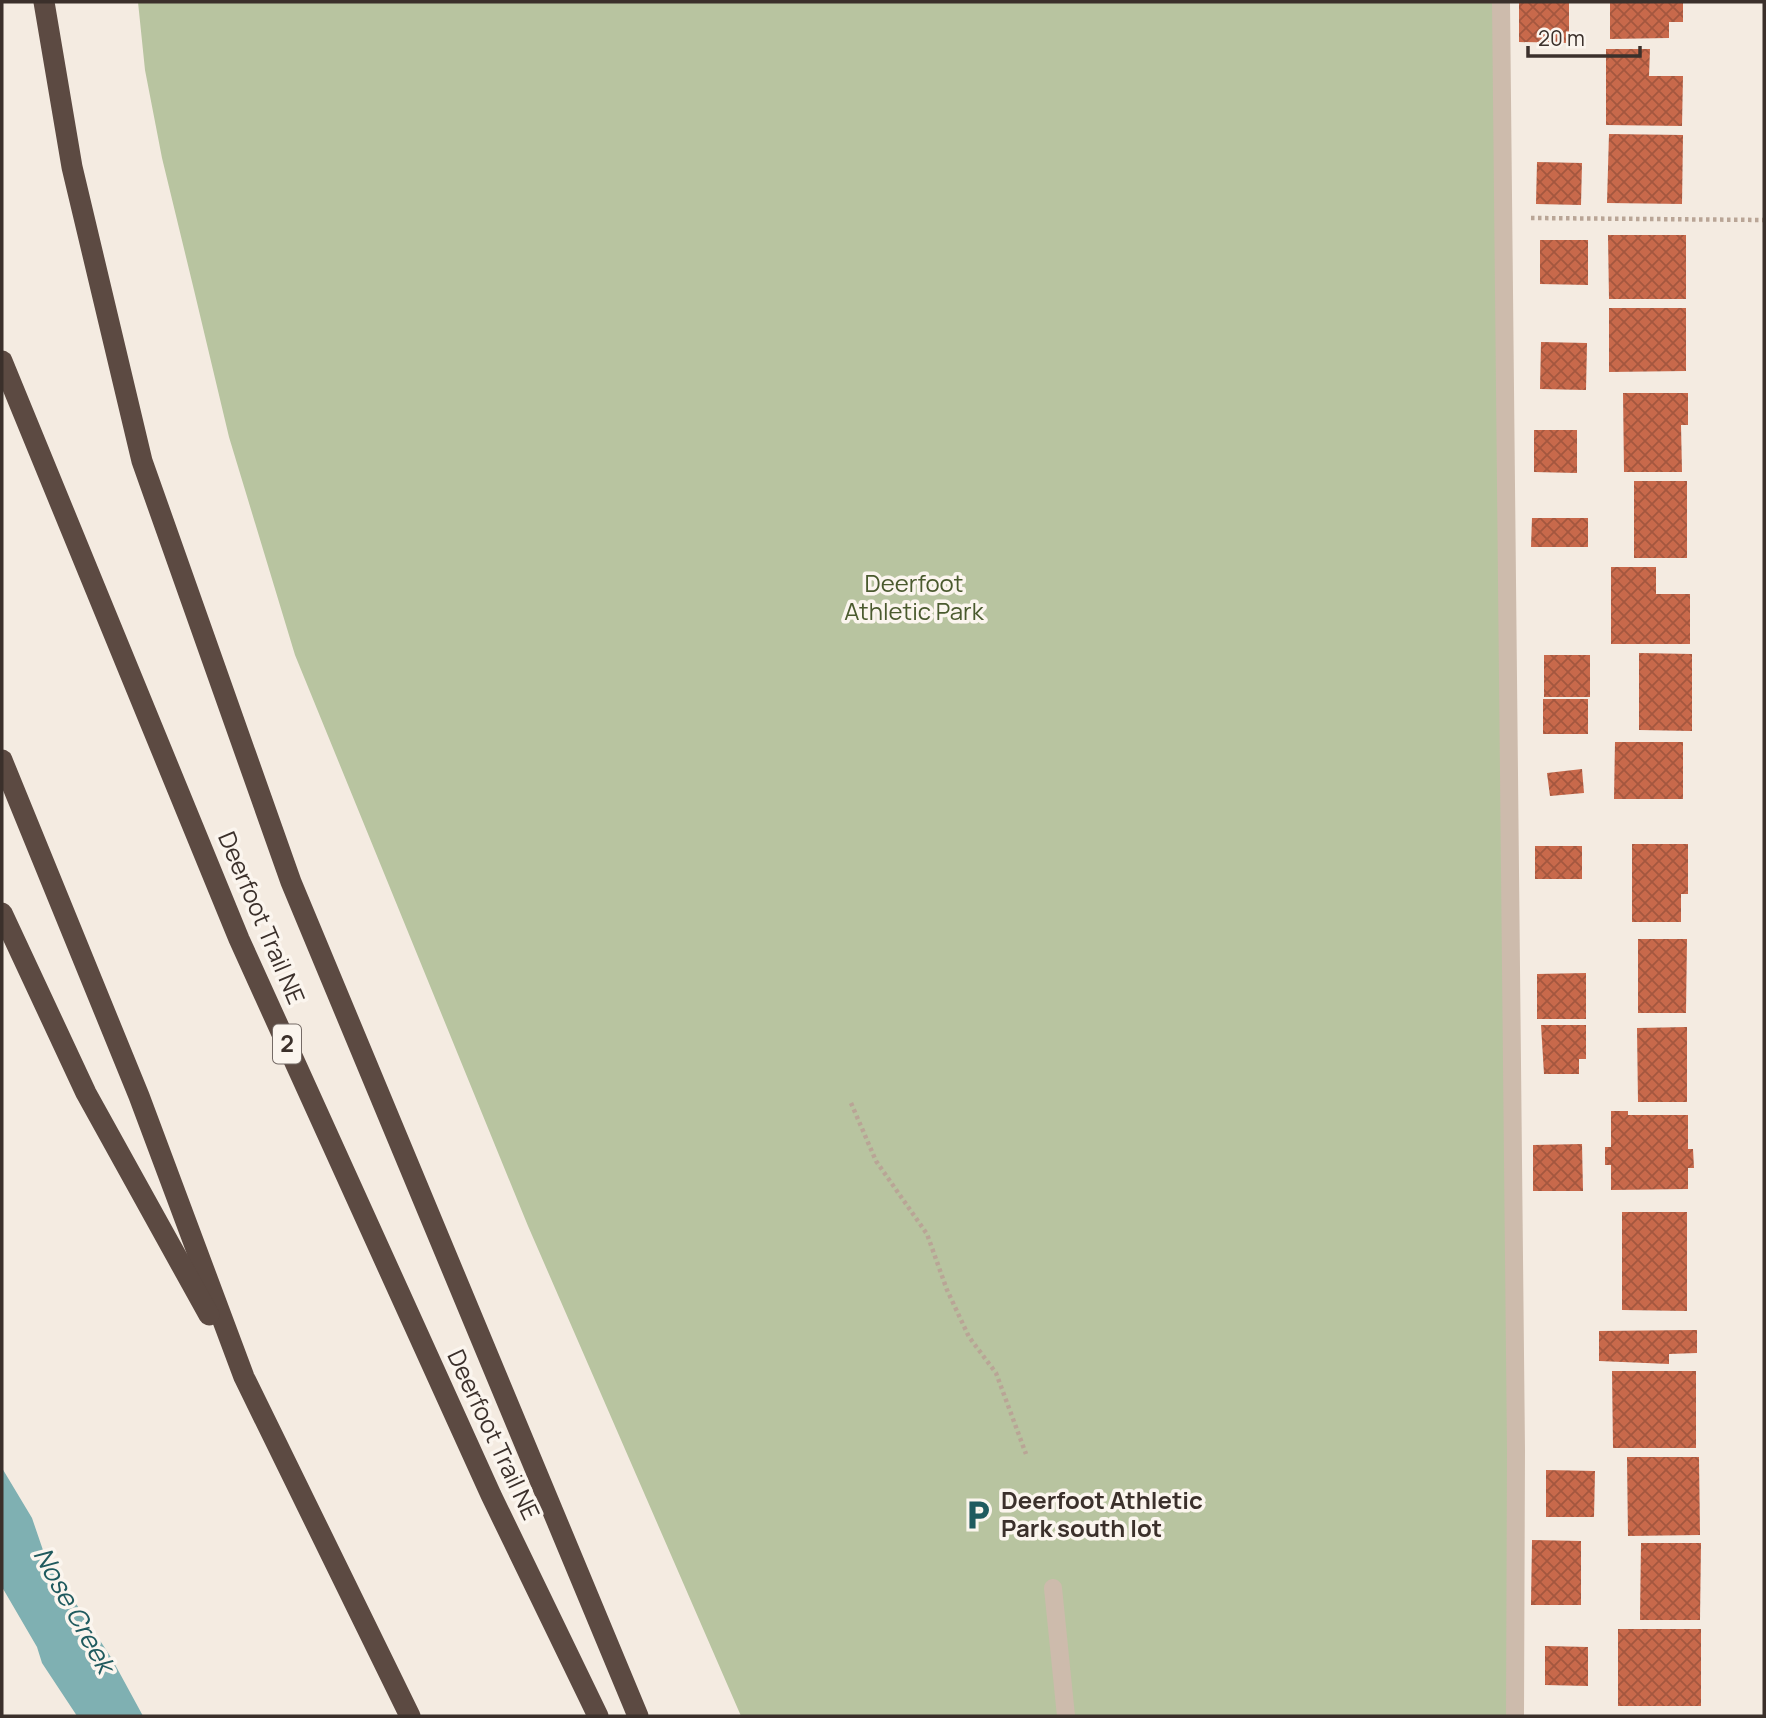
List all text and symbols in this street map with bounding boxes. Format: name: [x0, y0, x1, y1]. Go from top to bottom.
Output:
scale bar: [1528, 14, 1640, 58]
text: 20 m: [1538, 24, 1585, 52]
park label: Deerfoot Athletic Park: [844, 566, 985, 627]
street label: Deerfoot Trail NE: [211, 826, 314, 1009]
road number: 2: [273, 1024, 301, 1064]
street label: Deerfoot Trail NE: [440, 1344, 548, 1525]
place label: Deerfoot Athletic Park south lot: [1001, 1483, 1203, 1544]
parking icon: Deerfoot Athletic Park south lot: [961, 1498, 995, 1532]
water label: Nose Creek: [26, 1540, 126, 1682]

